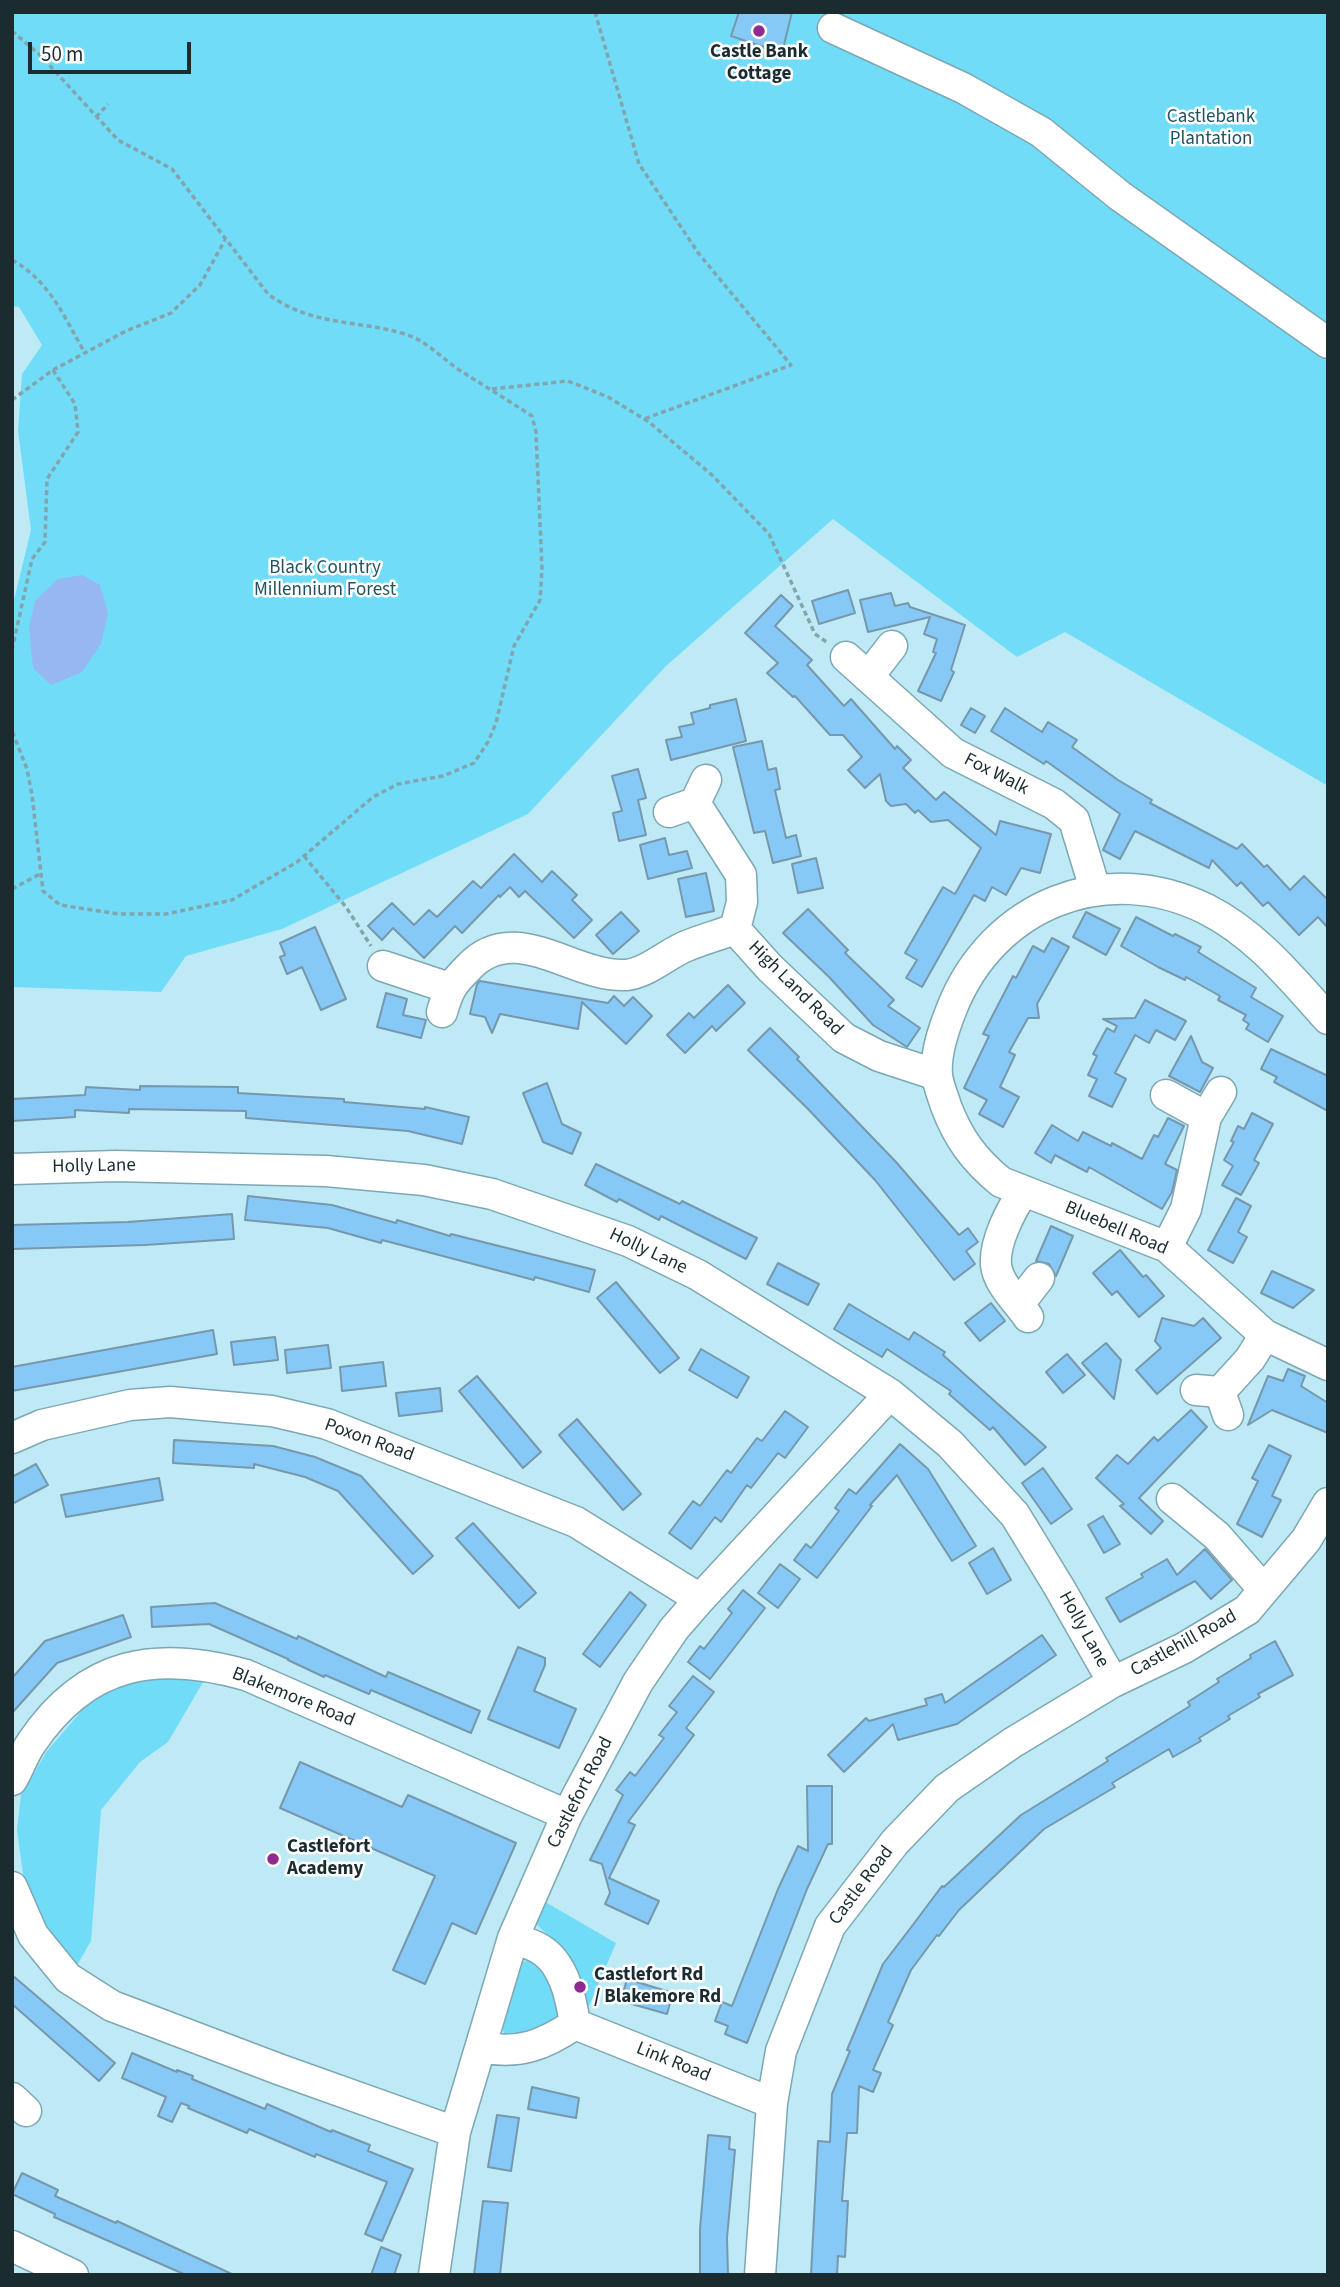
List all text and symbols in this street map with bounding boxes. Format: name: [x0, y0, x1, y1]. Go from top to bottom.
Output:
marker: Castle Bank Cottage: [751, 23, 767, 39]
scale bar: [32, 28, 194, 72]
text: 50 m: [41, 39, 83, 69]
place label: Castle Bank Cottage: [710, 42, 808, 86]
park label: Castlebank Plantation: [1167, 107, 1255, 151]
park label: Black Country Millennium Forest: [254, 558, 396, 602]
street label: Fox Walk: [960, 749, 1032, 801]
street label: High Land Road: [743, 937, 847, 1041]
street label: Holly Lane: [52, 1155, 136, 1179]
street label: Bluebell Road: [1061, 1197, 1171, 1261]
street label: Holly Lane: [605, 1224, 691, 1280]
street label: Poxon Road: [321, 1414, 417, 1468]
street label: Holly Lane: [1053, 1588, 1113, 1672]
street label: Castlehill Road: [1127, 1605, 1241, 1683]
street label: Blakemore Road: [228, 1663, 358, 1733]
street label: Castlefort Road: [543, 1734, 619, 1852]
place label: Castlefort Academy: [287, 1837, 370, 1881]
street label: Castle Road: [825, 1842, 899, 1930]
marker: Castlefort Academy: [265, 1851, 281, 1867]
place label: Castlefort Rd / Blakemore Rd: [594, 1965, 721, 2009]
marker: Castlefort Rd / Blakemore Rd: [572, 1979, 588, 1995]
street label: Link Road: [632, 2038, 714, 2088]

